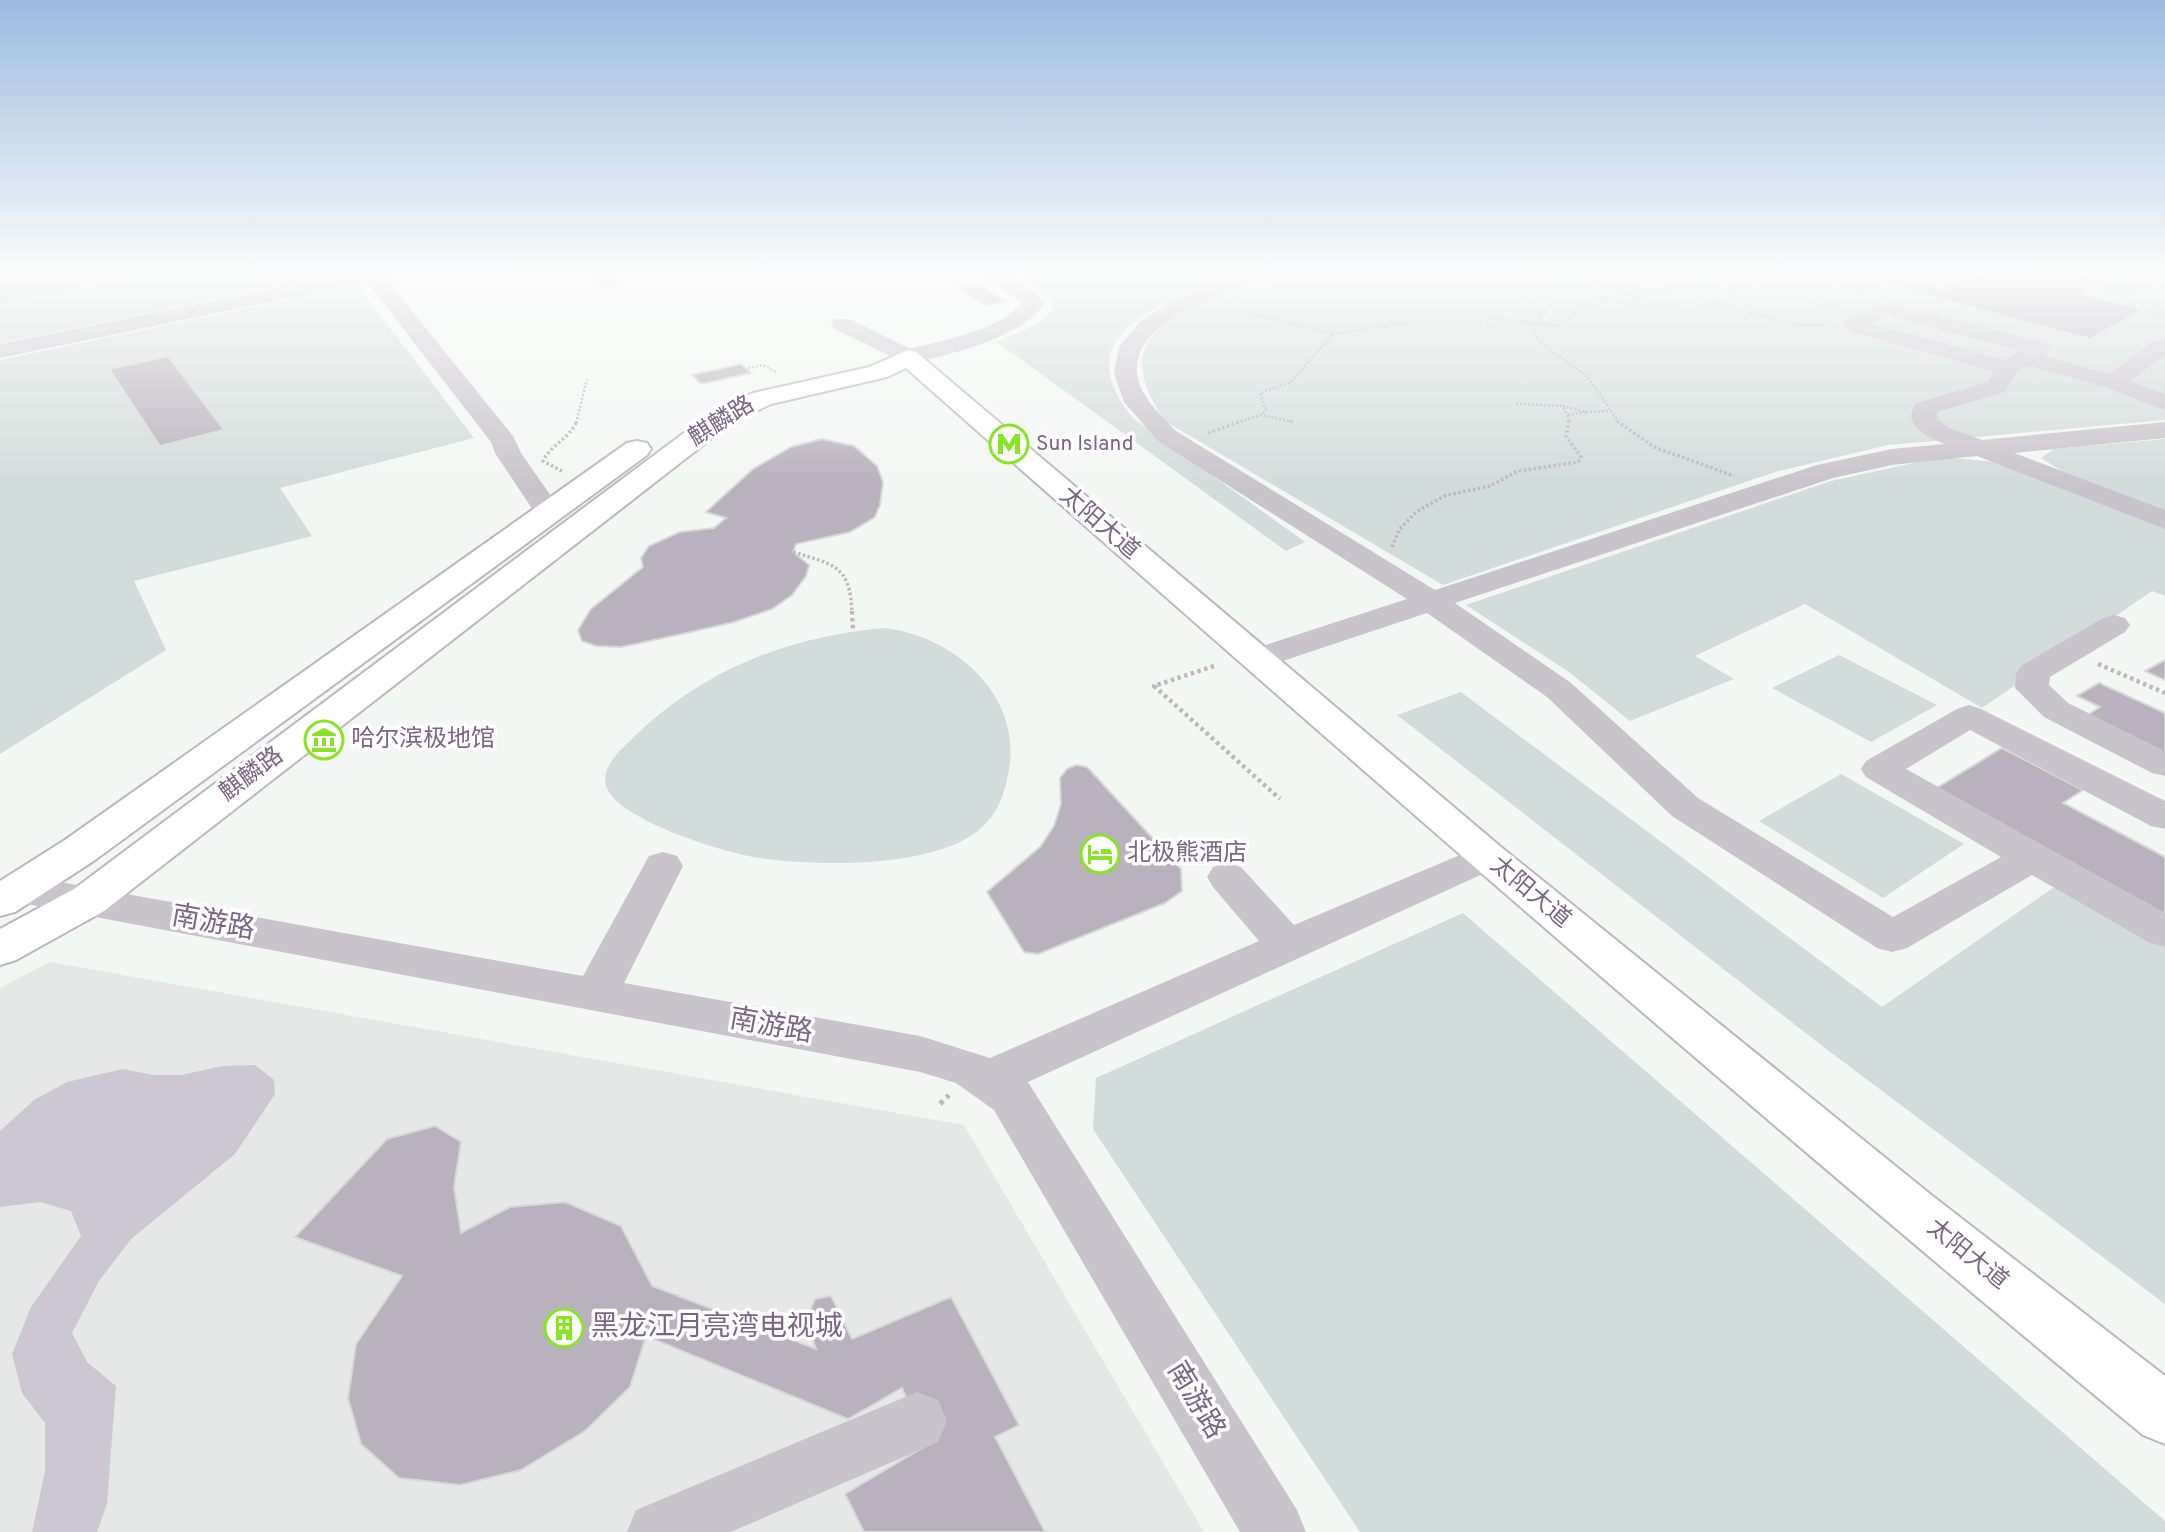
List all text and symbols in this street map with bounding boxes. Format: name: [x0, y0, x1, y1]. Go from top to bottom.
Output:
street label: 麒麟路: [684, 390, 760, 454]
metro station icon: Sun Island: [988, 423, 1030, 465]
place label: Sun Island: [1036, 431, 1133, 458]
street label: 太阳大道: [1053, 481, 1145, 567]
museum icon: 哈尔滨极地馆: [303, 719, 345, 761]
place label: 哈尔滨极地馆: [351, 725, 495, 755]
street label: 麒麟路: [214, 741, 290, 809]
hotel icon: 北极熊酒店: [1079, 833, 1121, 875]
place label: 北极熊酒店: [1127, 839, 1247, 869]
street label: 太阳大道: [1484, 851, 1576, 935]
street label: 南游路: [169, 899, 257, 949]
street label: 南游路: [727, 1002, 815, 1052]
street label: 太阳大道: [1920, 1213, 2014, 1297]
building icon: 黑龙江月亮湾电视城: [543, 1307, 585, 1349]
place label: 黑龙江月亮湾电视城: [591, 1310, 843, 1346]
street label: 南游路: [1158, 1356, 1232, 1446]

